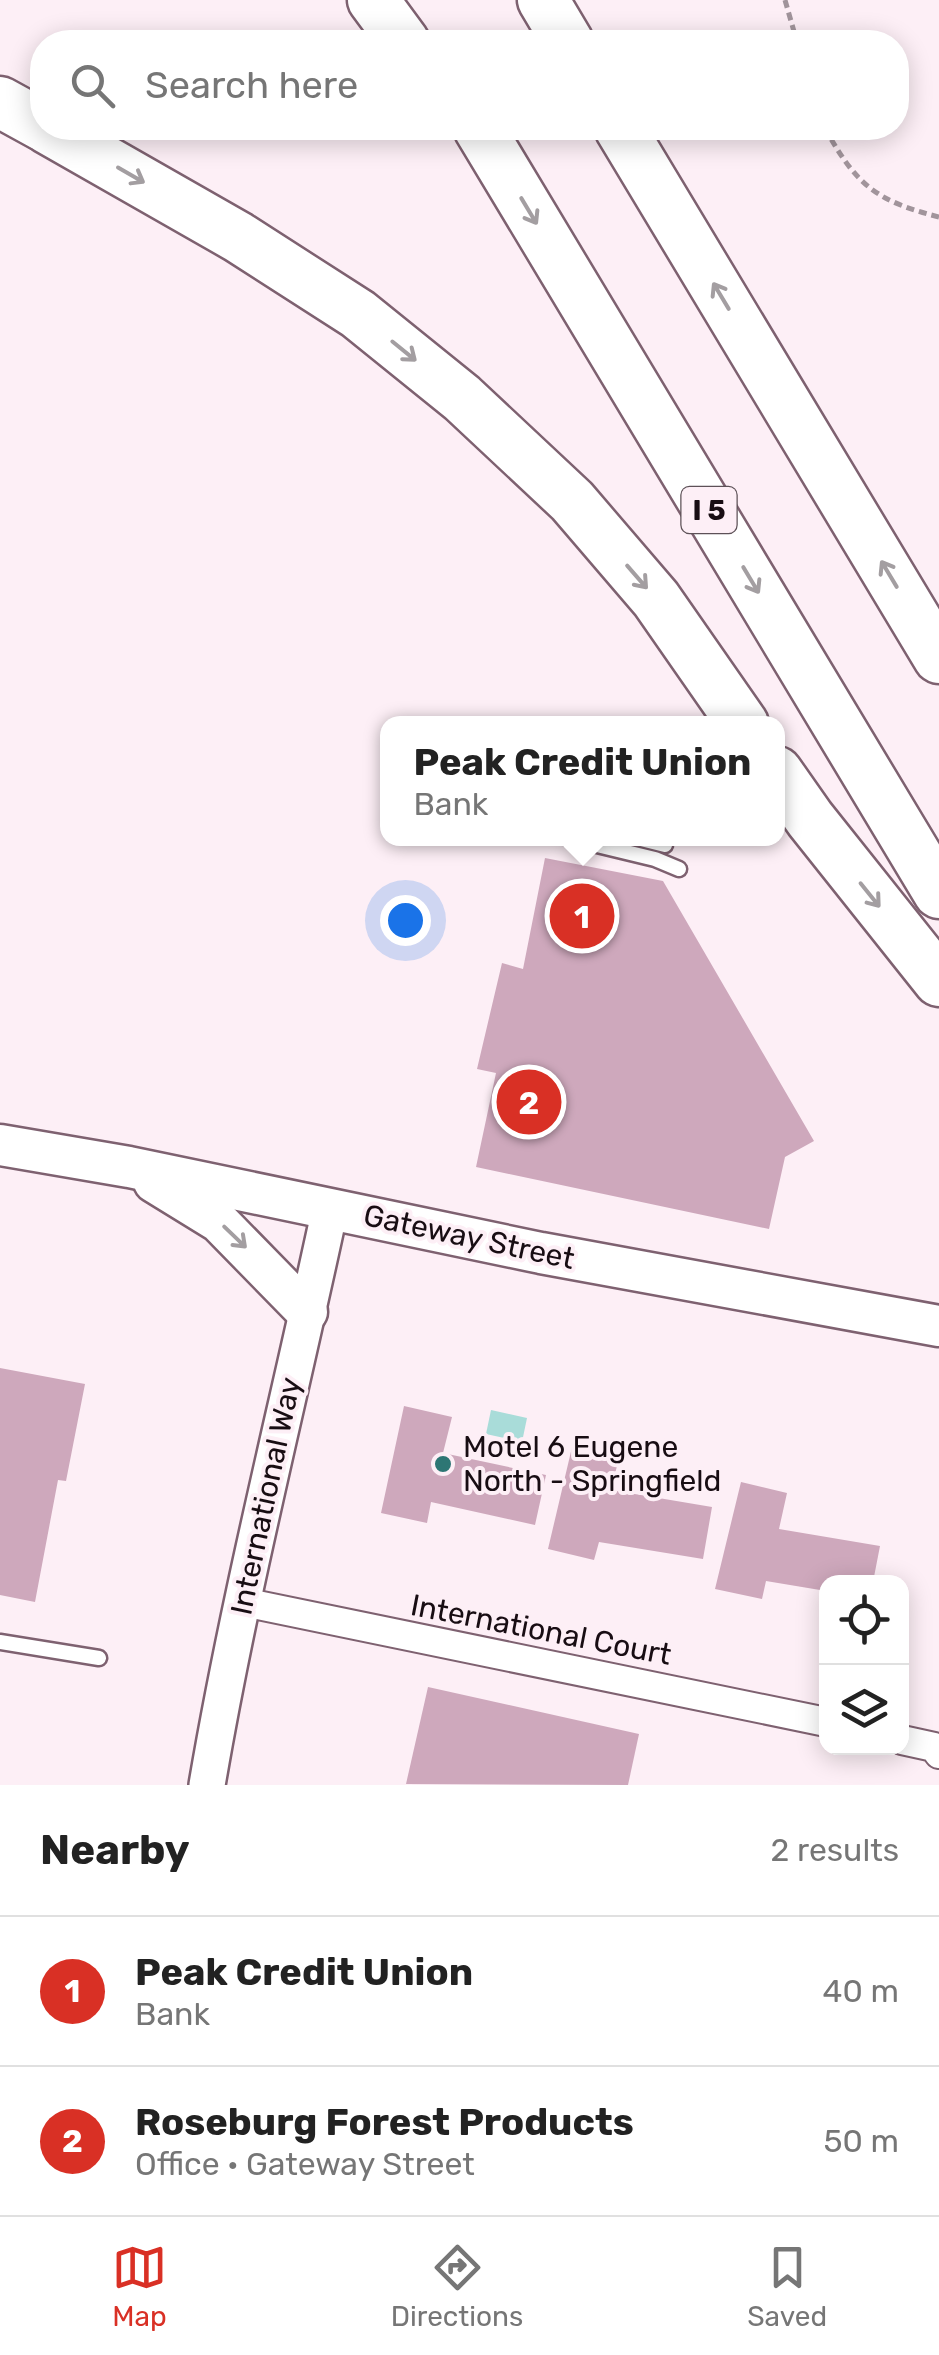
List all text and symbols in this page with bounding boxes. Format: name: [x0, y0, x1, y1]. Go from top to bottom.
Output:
search box: [30, 30, 909, 140]
icon: search: [65, 58, 120, 113]
text: Search here: [145, 62, 358, 108]
one-way arrow: [116, 166, 146, 186]
one-way arrow: [519, 196, 539, 225]
one-way arrow: [711, 282, 731, 311]
one-way arrow: [391, 340, 417, 362]
road number: I 5: [682, 487, 736, 533]
one-way arrow: [879, 560, 899, 589]
one-way arrow: [625, 564, 648, 589]
one-way arrow: [741, 565, 761, 594]
popup: [380, 716, 785, 846]
text: Peak Credit Union: [413, 739, 752, 785]
text: Bank: [413, 785, 488, 823]
pin: 1: [550, 878, 614, 954]
one-way arrow: [859, 882, 881, 908]
your location: [380, 895, 431, 946]
pin: 2: [496, 1064, 562, 1140]
street label: Gateway Street: [360, 1197, 578, 1277]
one-way arrow: [222, 1225, 247, 1248]
street label: International Way: [223, 1374, 309, 1618]
place label: Motel 6 Eugene North - Springfield: [463, 1429, 721, 1499]
marker: Motel 6 Eugene North - Springfield: [432, 1453, 454, 1475]
map controls: [819, 1575, 909, 1755]
button: locate: [819, 1575, 909, 1665]
street label: International Court: [408, 1587, 675, 1673]
button: layers: [819, 1665, 909, 1755]
text: Nearby: [40, 1825, 190, 1875]
text: 2 results: [770, 1831, 899, 1869]
text: Peak Credit Union: [135, 1949, 473, 1995]
text: 1: [65, 1972, 80, 2010]
text: 40 m: [823, 1972, 899, 2010]
text: Bank: [135, 1995, 210, 2033]
text: Roseburg Forest Products: [135, 2099, 634, 2145]
text: 2: [62, 2122, 83, 2160]
text: 50 m: [823, 2122, 899, 2160]
text: Office · Gateway Street: [135, 2145, 475, 2183]
tab: Map: [112, 2240, 167, 2333]
tab: Directions: [391, 2240, 523, 2333]
tab: Saved: [747, 2240, 827, 2333]

